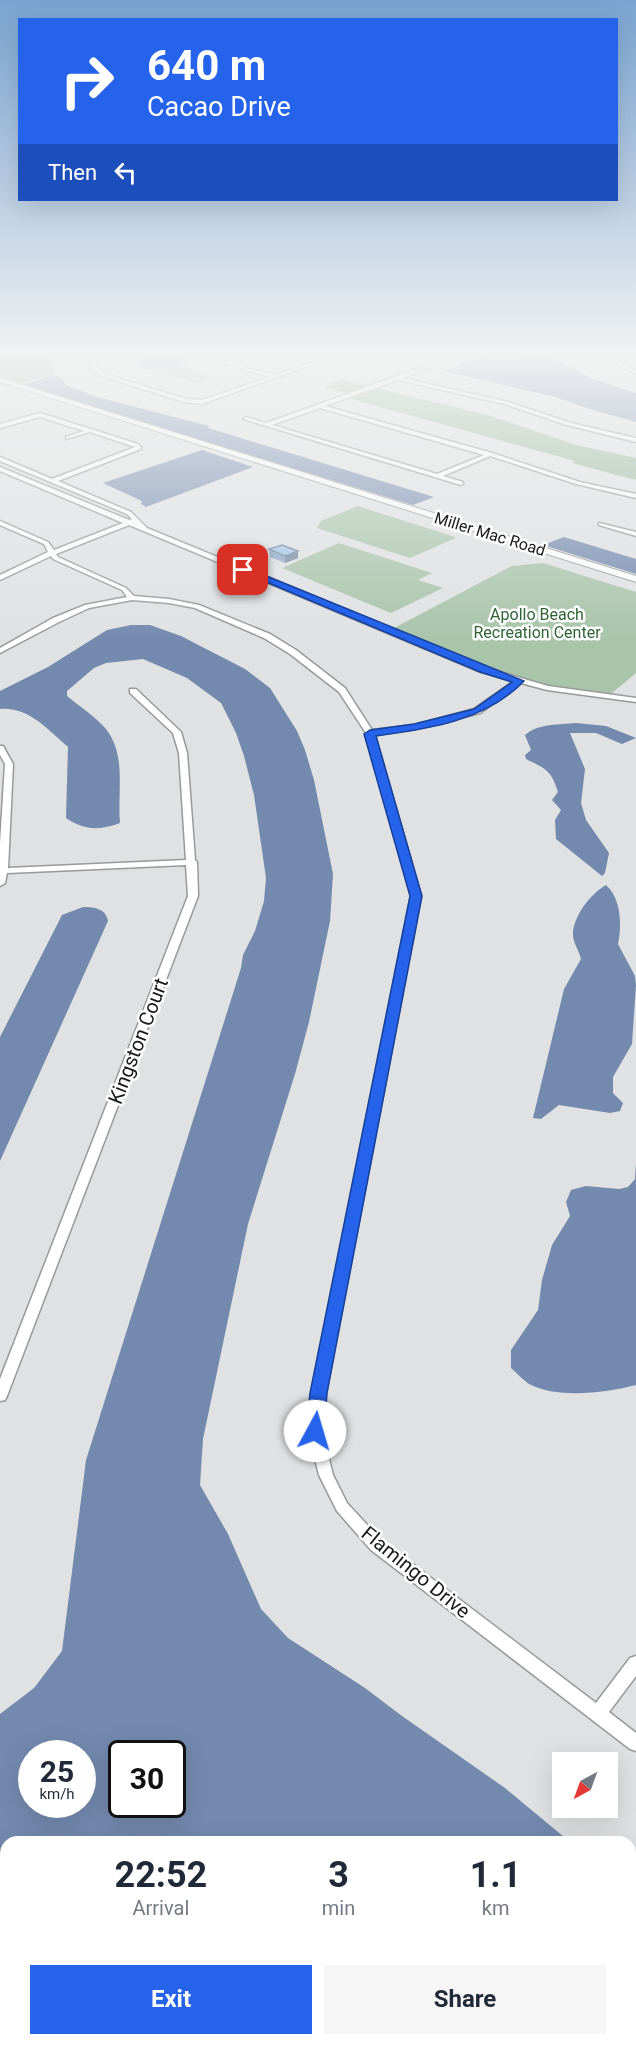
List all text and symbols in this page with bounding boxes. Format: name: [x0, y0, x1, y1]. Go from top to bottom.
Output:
text: 640 m: [147, 41, 266, 90]
icon: right: [48, 42, 126, 120]
text: Cacao Drive: [147, 91, 291, 123]
icon: left: [109, 156, 142, 189]
text: Then: [48, 160, 97, 185]
street label: Miller Mac Road: [432, 508, 548, 560]
pin: [217, 544, 268, 595]
icon: arrive: [226, 553, 259, 586]
park label: Apollo Beach Recreation Center: [473, 605, 601, 642]
street label: Kingston Court: [103, 975, 173, 1107]
position arrow: [283, 1399, 347, 1463]
street label: Flamingo Drive: [357, 1521, 475, 1623]
speed limit sign: 30: [108, 1740, 186, 1818]
north arrow: [552, 1752, 618, 1818]
map controls: [552, 1752, 618, 1818]
text: 25: [40, 1754, 74, 1789]
text: km/h: [39, 1785, 75, 1803]
text: 22:52: [115, 1854, 207, 1896]
text: 3: [328, 1854, 349, 1896]
text: 1.1: [470, 1854, 521, 1896]
text: Arrival: [133, 1896, 189, 1920]
text: min: [322, 1896, 355, 1920]
text: km: [482, 1896, 509, 1920]
button: Exit: [30, 1965, 312, 2034]
button: Share: [324, 1965, 606, 2034]

